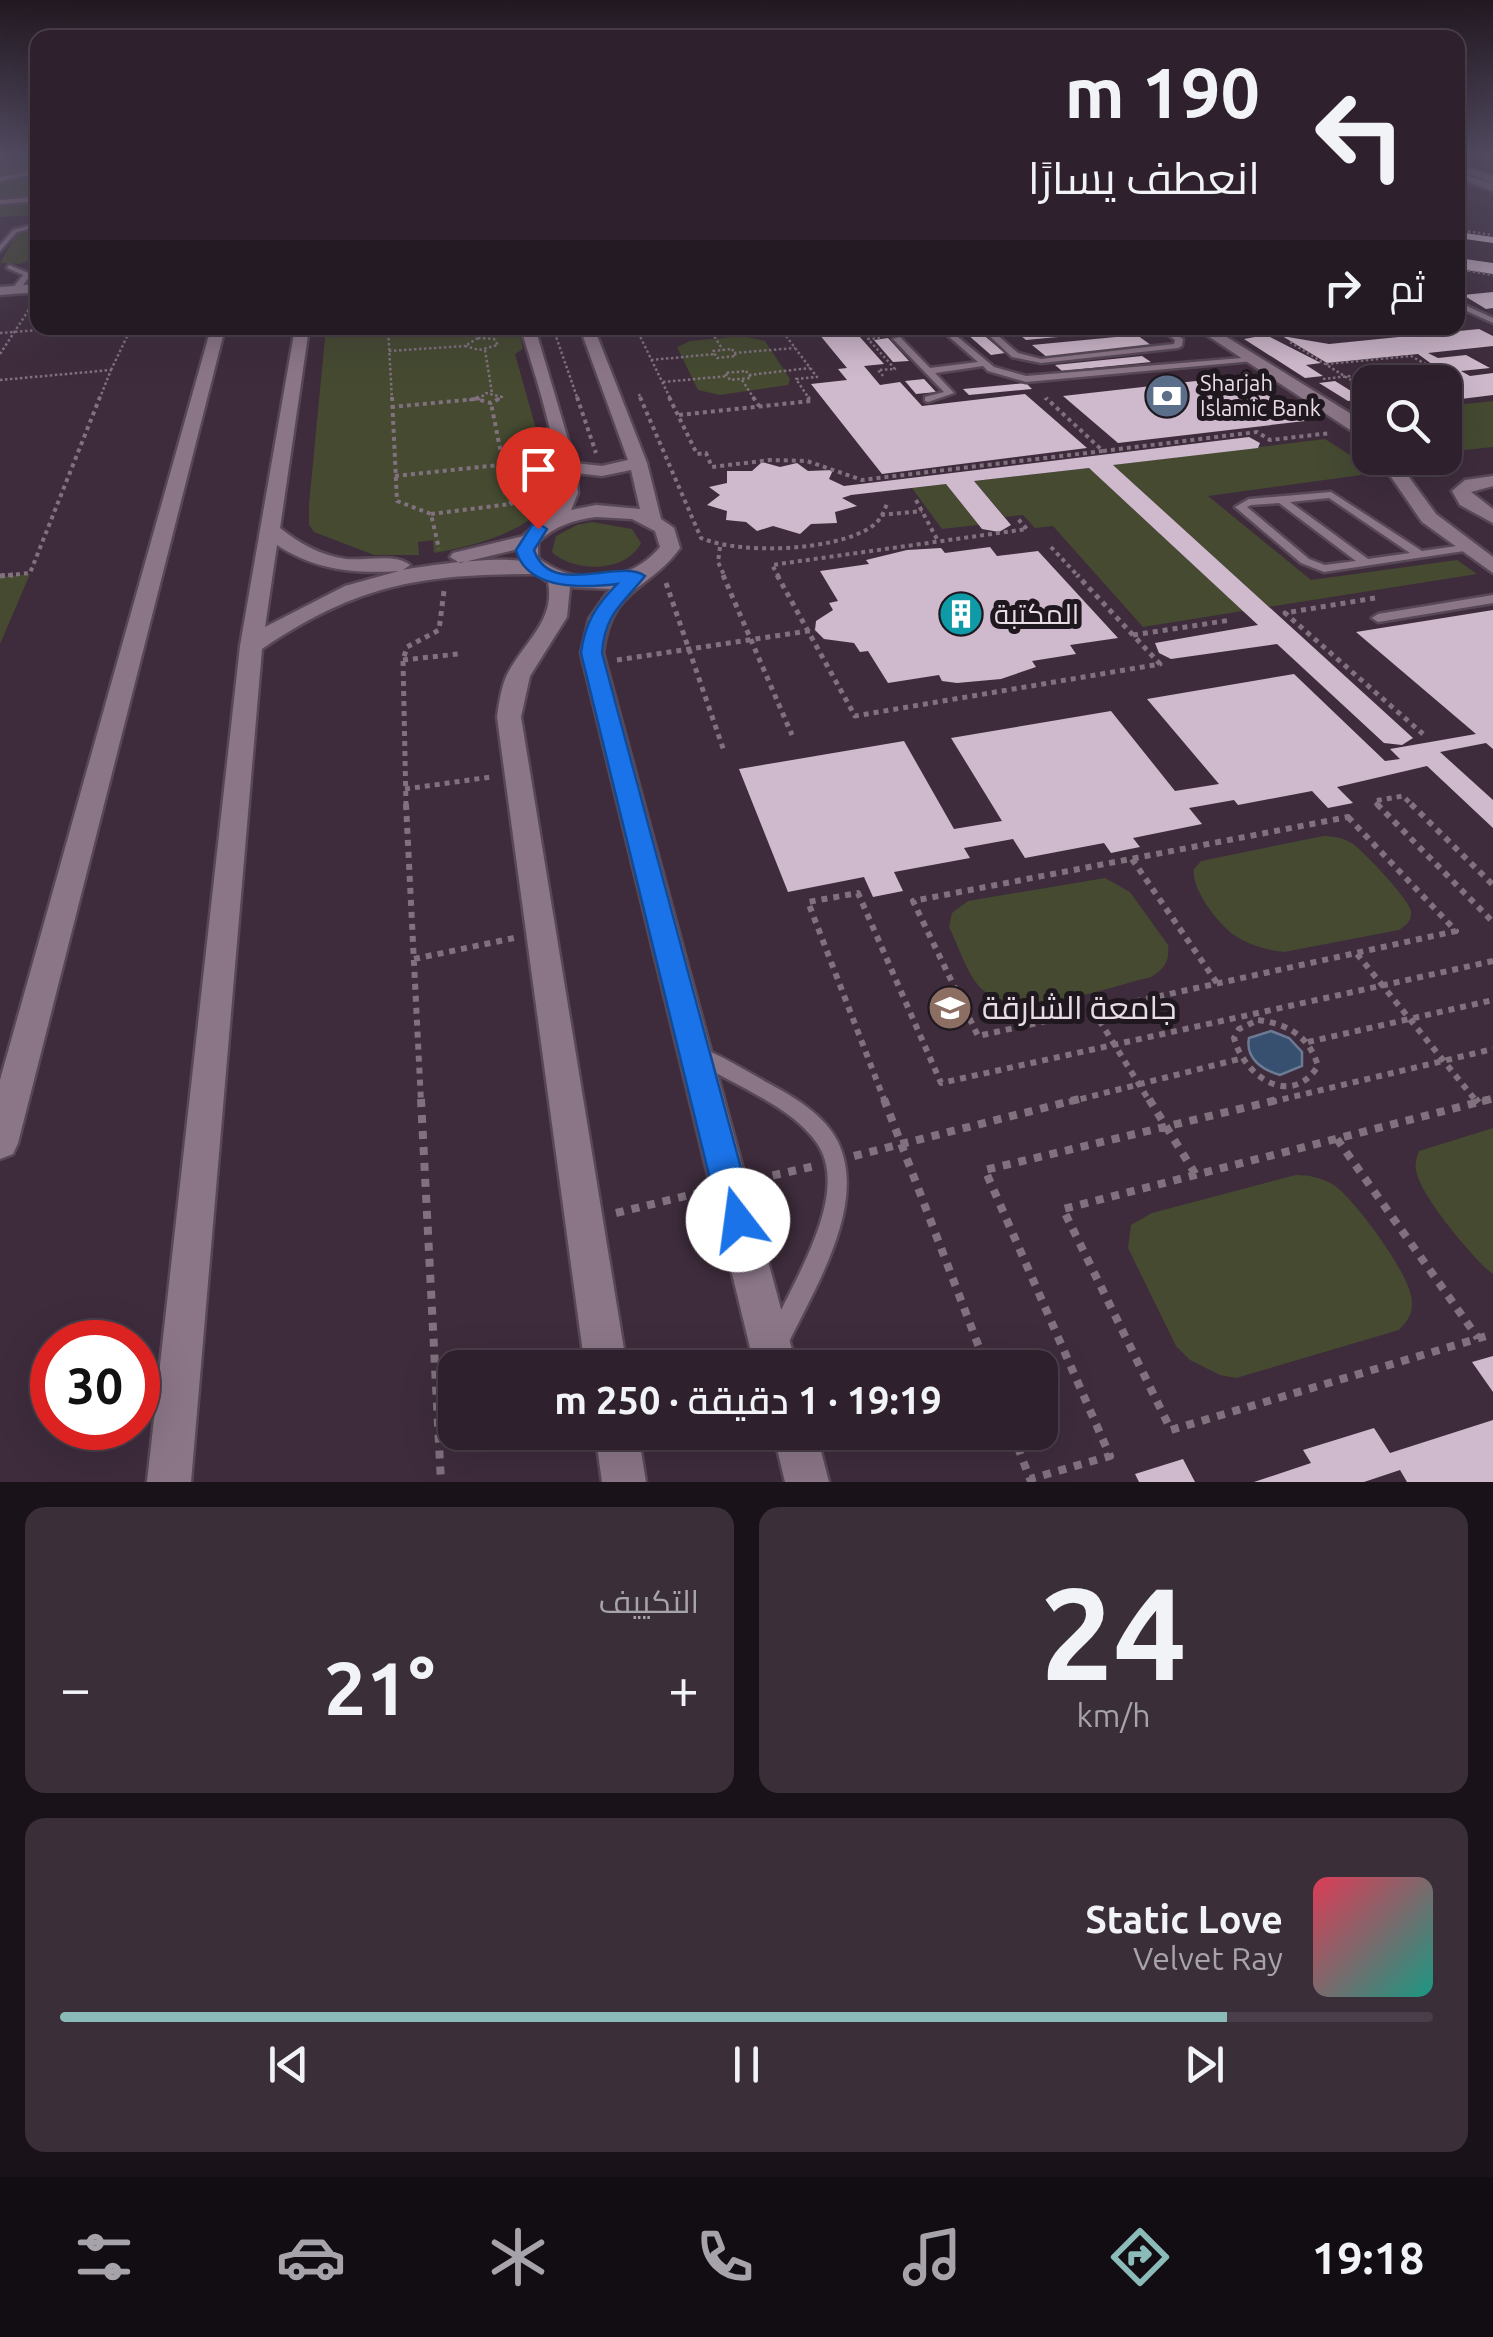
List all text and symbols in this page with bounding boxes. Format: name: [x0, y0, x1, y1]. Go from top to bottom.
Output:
text: 190 m: [1065, 53, 1260, 131]
icon: left: [1295, 70, 1425, 200]
text: انعطف يسارًا: [1028, 152, 1260, 203]
icon: right: [1315, 260, 1370, 315]
text: ثم: [1390, 267, 1425, 309]
map controls: [1352, 365, 1462, 475]
button: search: [1352, 365, 1462, 475]
place label: Sharjah Islamic Bank: [1200, 370, 1321, 420]
bank icon: Sharjah Islamic Bank: [1144, 373, 1190, 419]
pin: [496, 427, 581, 530]
icon: arrive: [511, 442, 566, 497]
building icon: المكتبة: [938, 591, 984, 637]
place label: المكتبة: [994, 598, 1079, 629]
school or university icon: جامعة الشارقة: [927, 985, 973, 1031]
place label: جامعة الشارقة: [982, 989, 1177, 1026]
position arrow: [686, 1168, 790, 1272]
speed limit sign: 30: [30, 1320, 160, 1450]
text: 19:19 · 1 دقيقة · 250 m: [554, 1379, 942, 1421]
text: 24: [1040, 1559, 1187, 1705]
text: التكييف: [599, 1583, 699, 1619]
text: 21°: [324, 1645, 435, 1729]
text: −: [60, 1657, 91, 1718]
text: +: [668, 1657, 699, 1718]
text: km/h: [1077, 1697, 1150, 1733]
text: Static Love: [1085, 1898, 1283, 1940]
text: Velvet Ray: [1133, 1940, 1283, 1976]
icon: previous: [261, 2037, 316, 2092]
icon: pause: [719, 2037, 774, 2092]
icon: next: [1177, 2037, 1232, 2092]
icon: filters: [69, 2222, 139, 2292]
icon: car: [276, 2222, 346, 2292]
icon: climate: [483, 2222, 553, 2292]
icon: phone: [690, 2222, 760, 2292]
icon: music: [897, 2222, 967, 2292]
icon: directions: [1105, 2222, 1175, 2292]
text: 19:18: [1312, 2232, 1424, 2283]

